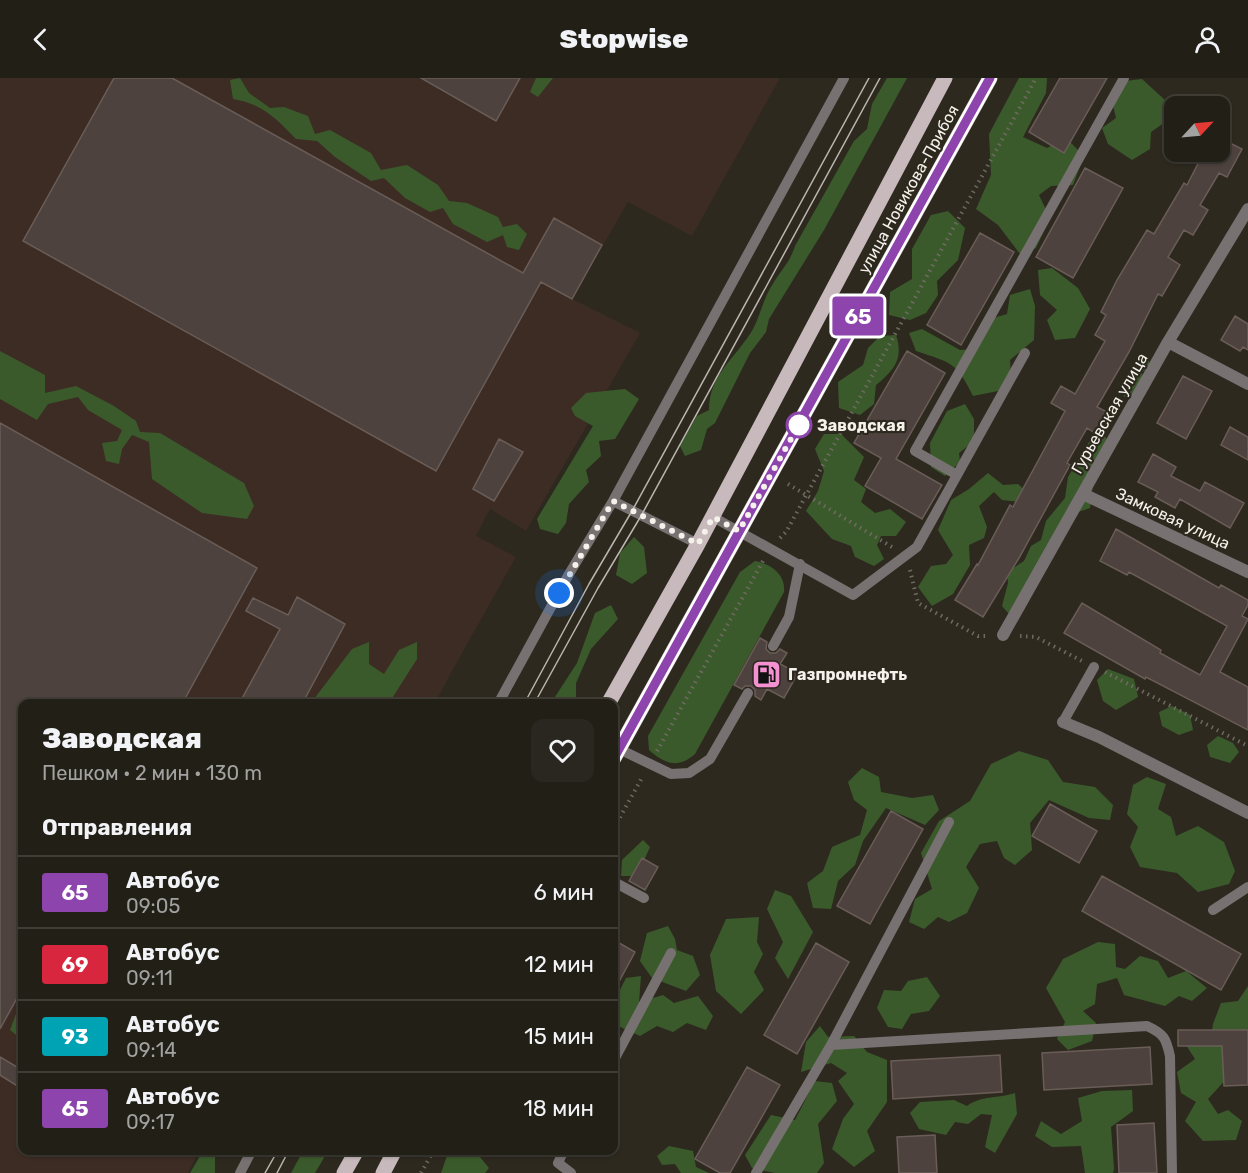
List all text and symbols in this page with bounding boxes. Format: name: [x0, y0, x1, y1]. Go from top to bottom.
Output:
icon: back: [24, 23, 57, 56]
text: Stopwise: [560, 23, 688, 55]
icon: person: [1191, 23, 1224, 56]
north arrow: [1164, 96, 1230, 162]
map controls: [1164, 96, 1230, 162]
street label: улица Новикова-Прибоя: [854, 102, 963, 277]
line badge: 65: [831, 296, 885, 336]
text: 65: [844, 304, 872, 329]
street label: Гурьевская улица: [1067, 350, 1152, 477]
marker: Заводская: [786, 412, 812, 438]
place label: Заводская: [817, 416, 905, 435]
street label: Замковая улица: [1113, 484, 1233, 553]
your location: [544, 578, 574, 608]
fuel station icon: Газпромнефть: [751, 658, 783, 690]
place label: Газпромнефть: [788, 665, 907, 684]
button: heart: [531, 719, 594, 782]
text: Заводская: [42, 722, 202, 755]
text: Пешком · 2 мин · 130 m: [42, 761, 262, 785]
text: Отправления: [42, 814, 192, 841]
text: Автобус: [126, 867, 220, 894]
text: 6 мин: [534, 879, 594, 906]
text: 65: [61, 880, 89, 905]
text: 09:05: [126, 894, 180, 918]
text: Автобус: [126, 939, 220, 966]
text: 12 мин: [524, 951, 594, 978]
text: 69: [61, 952, 89, 977]
text: 09:11: [126, 966, 173, 990]
text: Автобус: [126, 1011, 220, 1038]
text: 15 мин: [524, 1023, 594, 1050]
text: 93: [61, 1024, 89, 1049]
text: 09:14: [126, 1038, 177, 1062]
text: Автобус: [126, 1083, 220, 1110]
text: 18 мин: [523, 1095, 594, 1122]
text: 65: [61, 1096, 89, 1121]
text: 09:17: [126, 1110, 175, 1134]

